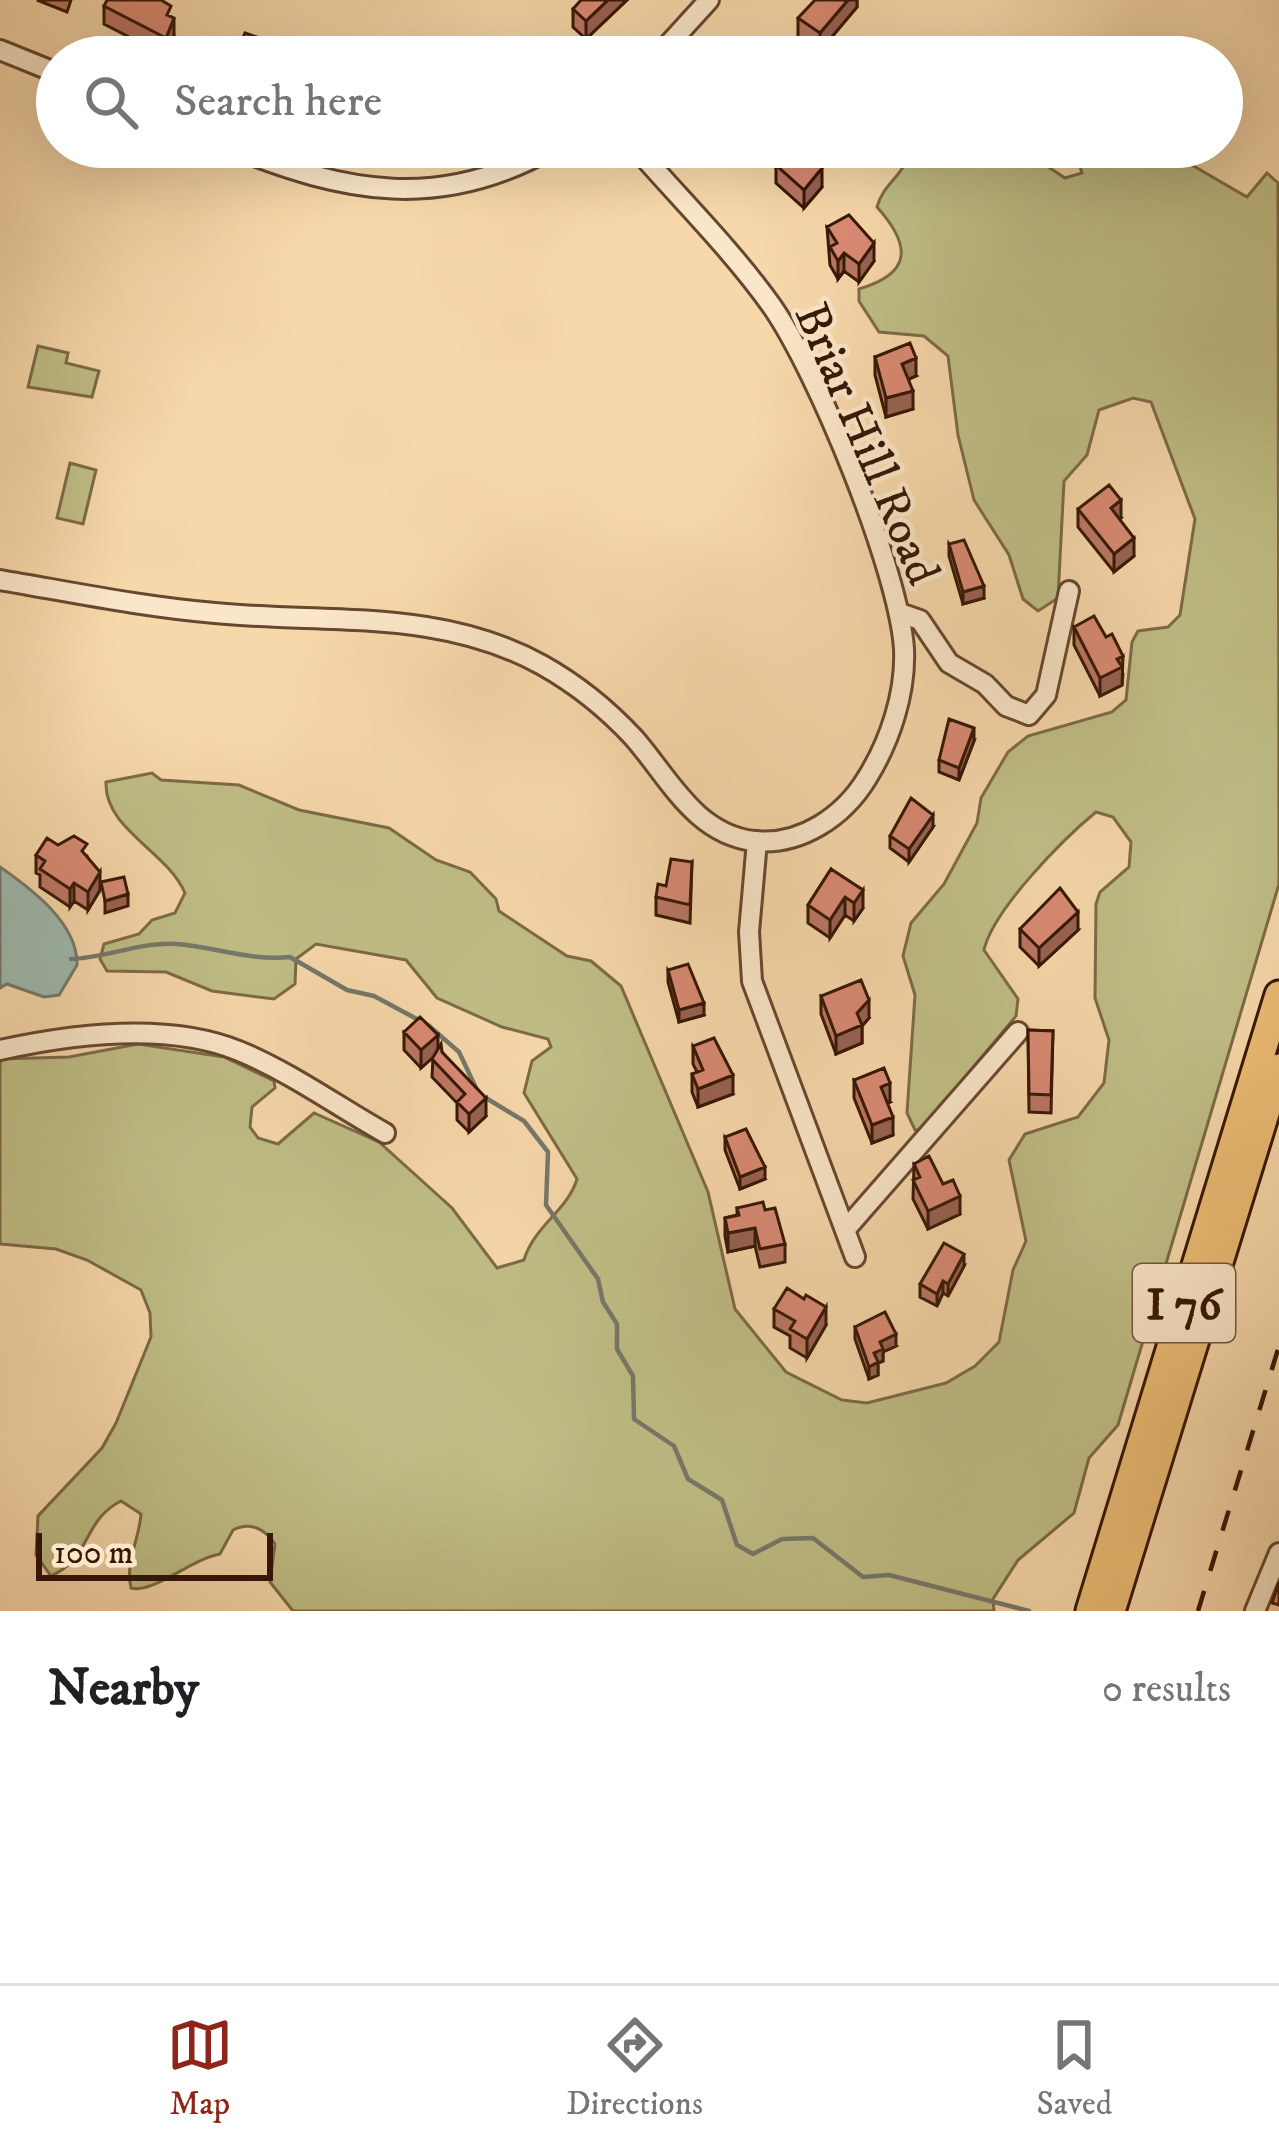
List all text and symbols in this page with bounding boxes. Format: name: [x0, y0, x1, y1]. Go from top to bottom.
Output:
search box: [36, 36, 1243, 168]
icon: search: [78, 69, 144, 135]
text: Search here: [174, 74, 382, 130]
street label: Briar Hill Road: [780, 294, 952, 594]
road number: I 76: [1133, 1264, 1235, 1342]
scale bar: [36, 1527, 273, 1580]
text: 100 m: [54, 1533, 133, 1574]
text: Nearby: [48, 1657, 199, 1721]
text: 0 results: [1102, 1665, 1231, 1714]
tab: Map: [167, 2012, 233, 2125]
tab: Directions: [566, 2012, 703, 2125]
tab: Saved: [1036, 2012, 1112, 2125]

